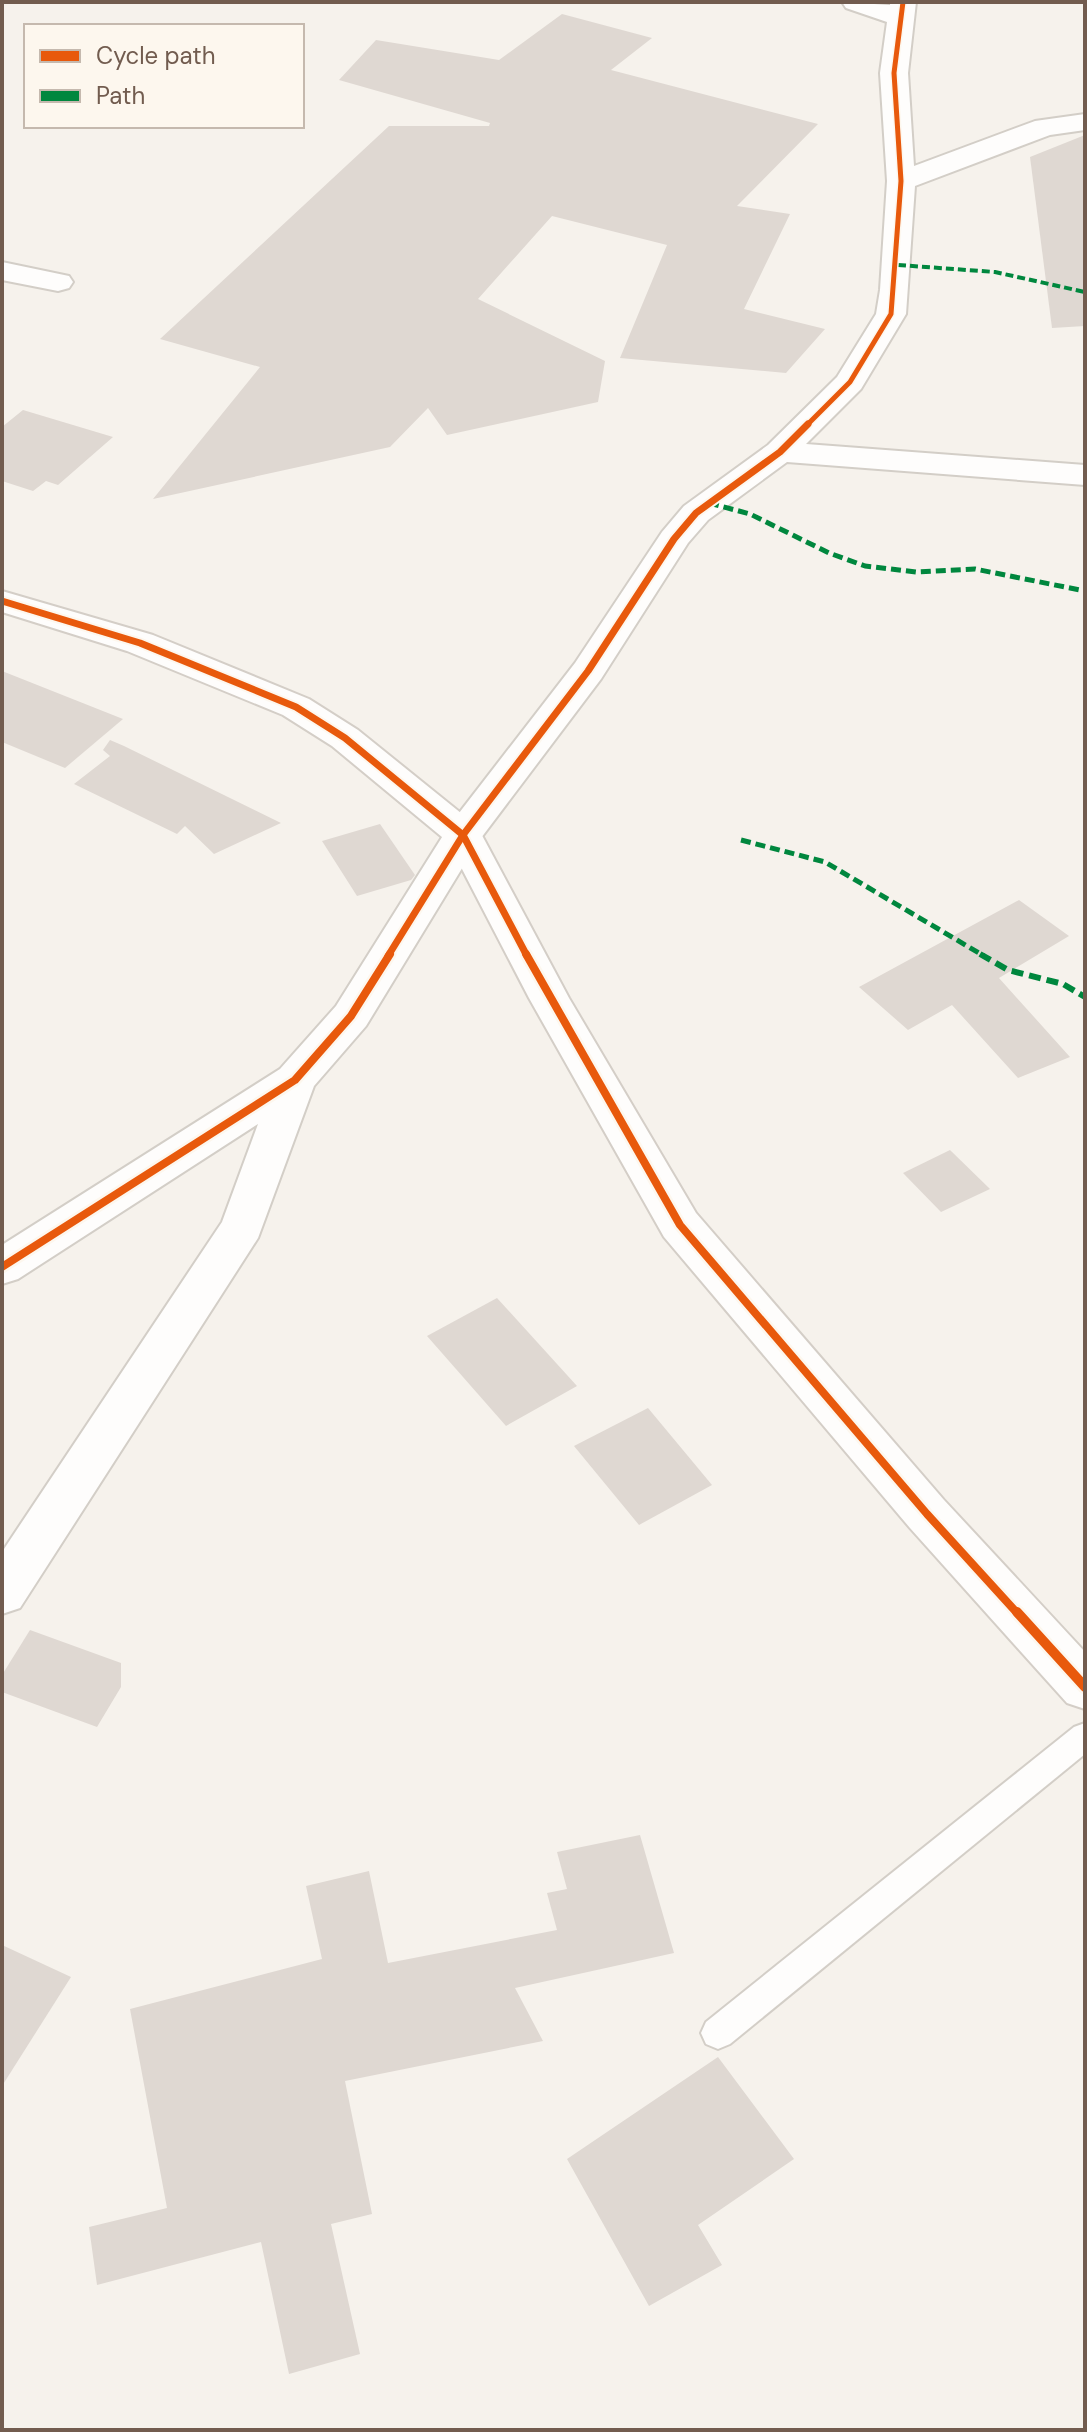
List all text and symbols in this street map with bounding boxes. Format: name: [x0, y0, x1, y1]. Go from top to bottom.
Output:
legend: [24, 24, 304, 128]
text: Cycle path: [96, 40, 215, 71]
text: Path: [96, 80, 145, 111]

